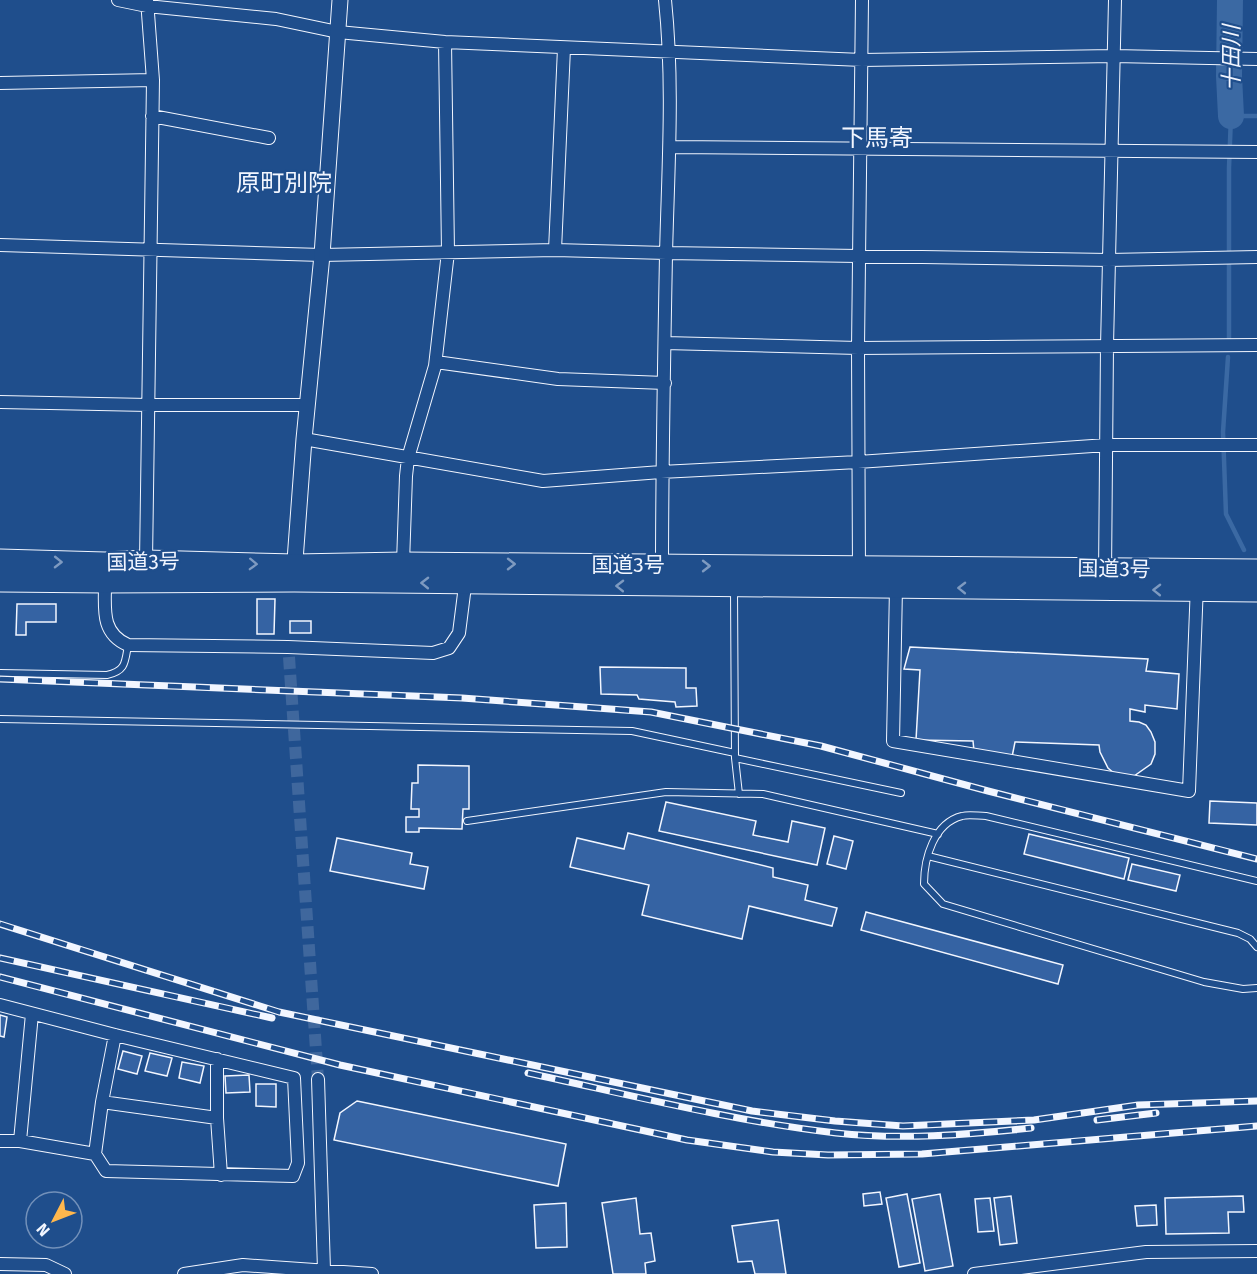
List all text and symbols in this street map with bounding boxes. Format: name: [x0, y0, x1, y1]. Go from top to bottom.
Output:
water label: 十田川: [1218, 23, 1245, 91]
district label: 下馬寄: [841, 124, 913, 152]
district label: 原町別院: [236, 169, 332, 197]
street label: 国道3号: [106, 548, 180, 576]
street label: 国道3号: [591, 552, 665, 578]
street label: 国道3号: [1077, 555, 1151, 583]
one-way arrow: [54, 556, 63, 568]
one-way arrow: [249, 557, 258, 570]
one-way arrow: [507, 558, 516, 570]
one-way arrow: [702, 560, 711, 572]
one-way arrow: [420, 577, 429, 590]
one-way arrow: [615, 579, 624, 592]
one-way arrow: [957, 582, 966, 594]
one-way arrow: [1152, 584, 1161, 596]
north arrow: [24, 1190, 84, 1250]
text: N: [33, 1219, 54, 1240]

